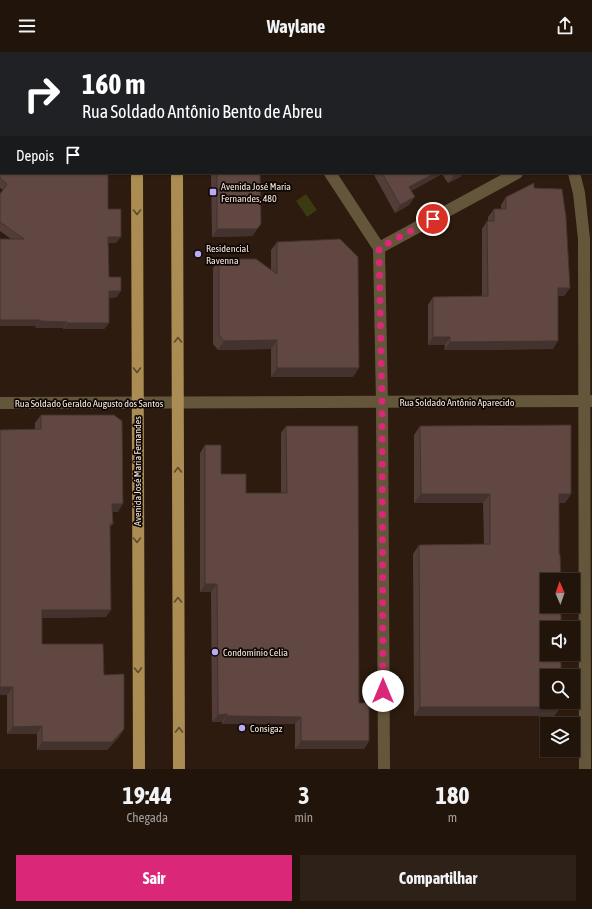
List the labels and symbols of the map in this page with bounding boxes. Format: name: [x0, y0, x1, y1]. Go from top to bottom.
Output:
place label: Avenida José Maria Fernandes, 480: [221, 181, 291, 204]
marker: Avenida José Maria Fernandes, 480: [208, 187, 218, 197]
pin: [416, 202, 450, 236]
one-way arrow: [133, 209, 141, 215]
place label: Residencial Ravenna: [206, 243, 249, 266]
marker: Residencial Ravenna: [193, 249, 203, 259]
one-way arrow: [174, 337, 182, 343]
one-way arrow: [133, 367, 141, 373]
street label: Rua Soldado Antônio Aparecido: [399, 397, 515, 408]
street label: Rua Soldado Geraldo Augusto dos Santos: [15, 398, 164, 409]
street label: Avenida José Maria Fernandes: [132, 416, 143, 526]
one-way arrow: [174, 467, 182, 473]
one-way arrow: [133, 537, 142, 543]
north arrow: [540, 573, 580, 613]
one-way arrow: [174, 597, 182, 603]
marker: Condomínio Celia: [210, 647, 220, 657]
place label: Condomínio Celia: [223, 647, 288, 658]
one-way arrow: [134, 667, 142, 673]
position arrow: [362, 670, 404, 712]
marker: Consigaz: [237, 723, 247, 733]
place label: Consigaz: [250, 723, 283, 734]
one-way arrow: [175, 727, 183, 733]

